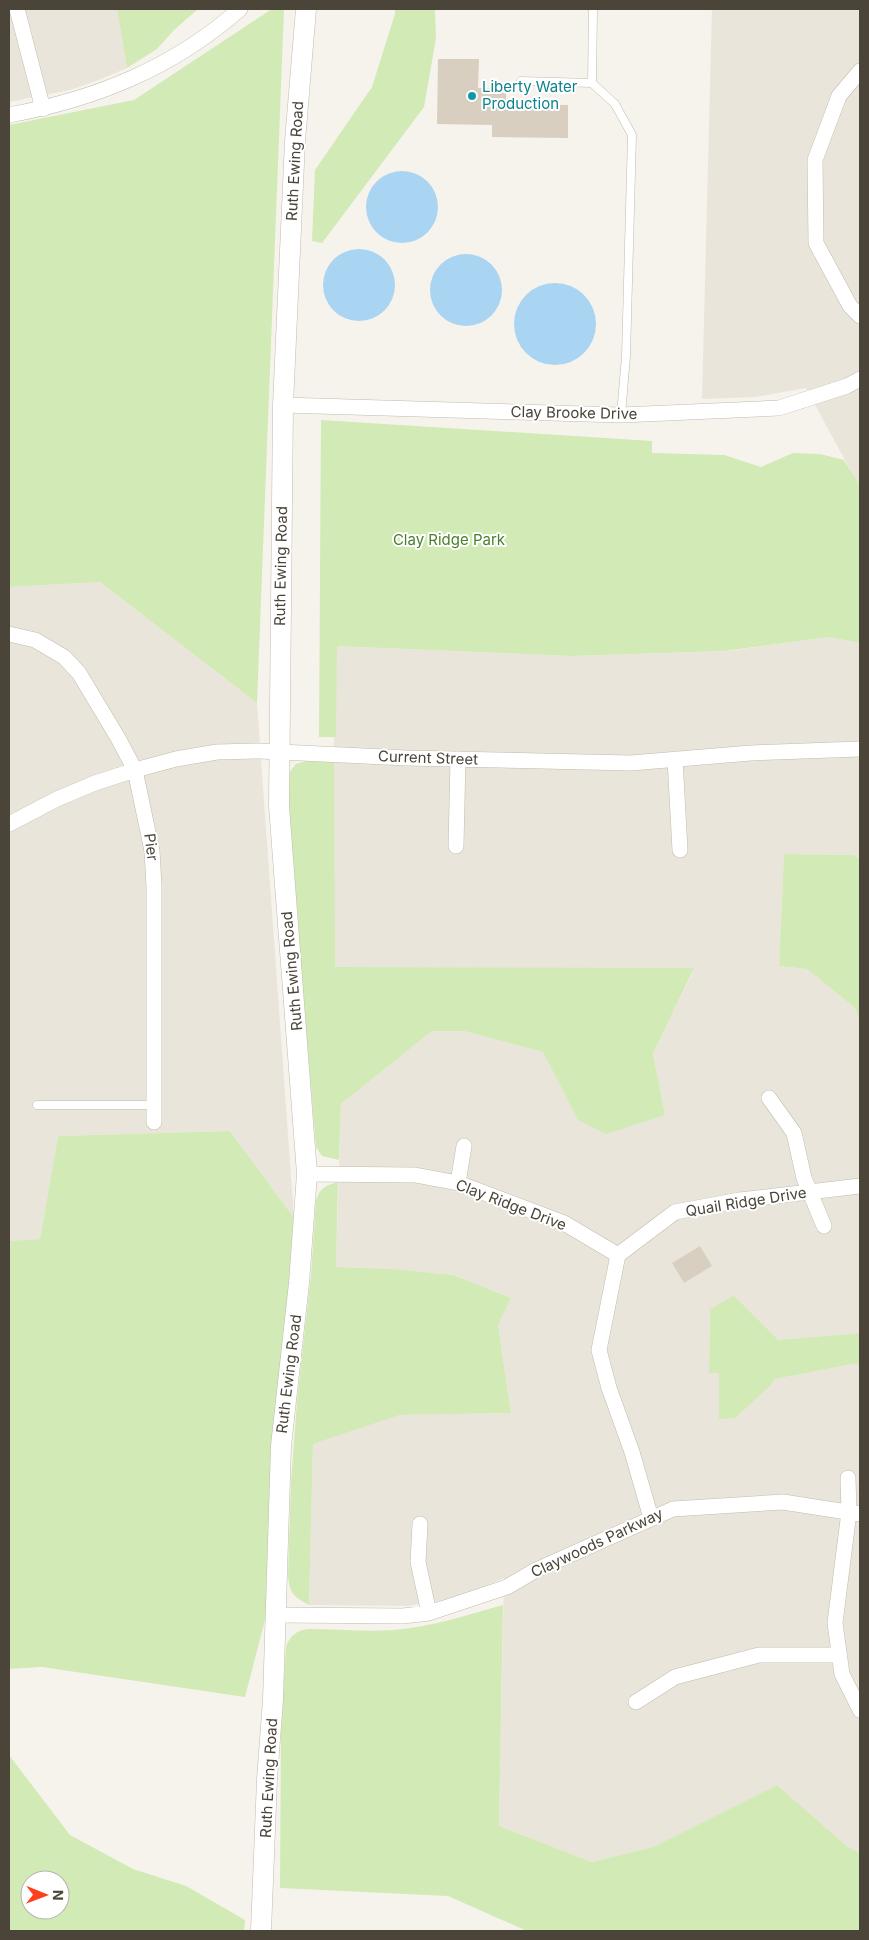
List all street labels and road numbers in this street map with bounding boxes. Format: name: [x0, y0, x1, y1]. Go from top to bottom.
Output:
street label: Ruth Ewing Road: [282, 101, 307, 221]
street label: Clay Brooke Drive: [510, 402, 638, 423]
street label: Ruth Ewing Road: [270, 506, 291, 626]
street label: Current Street: [378, 746, 478, 769]
street label: Pier: [140, 832, 163, 862]
street label: Ruth Ewing Road: [277, 910, 306, 1032]
street label: Clay Ridge Drive: [453, 1175, 569, 1234]
street label: Quail Ridge Drive: [684, 1183, 808, 1220]
street label: Ruth Ewing Road: [272, 1313, 305, 1435]
street label: Claywoods Parkway: [528, 1503, 666, 1581]
street label: Ruth Ewing Road: [256, 1718, 281, 1838]

